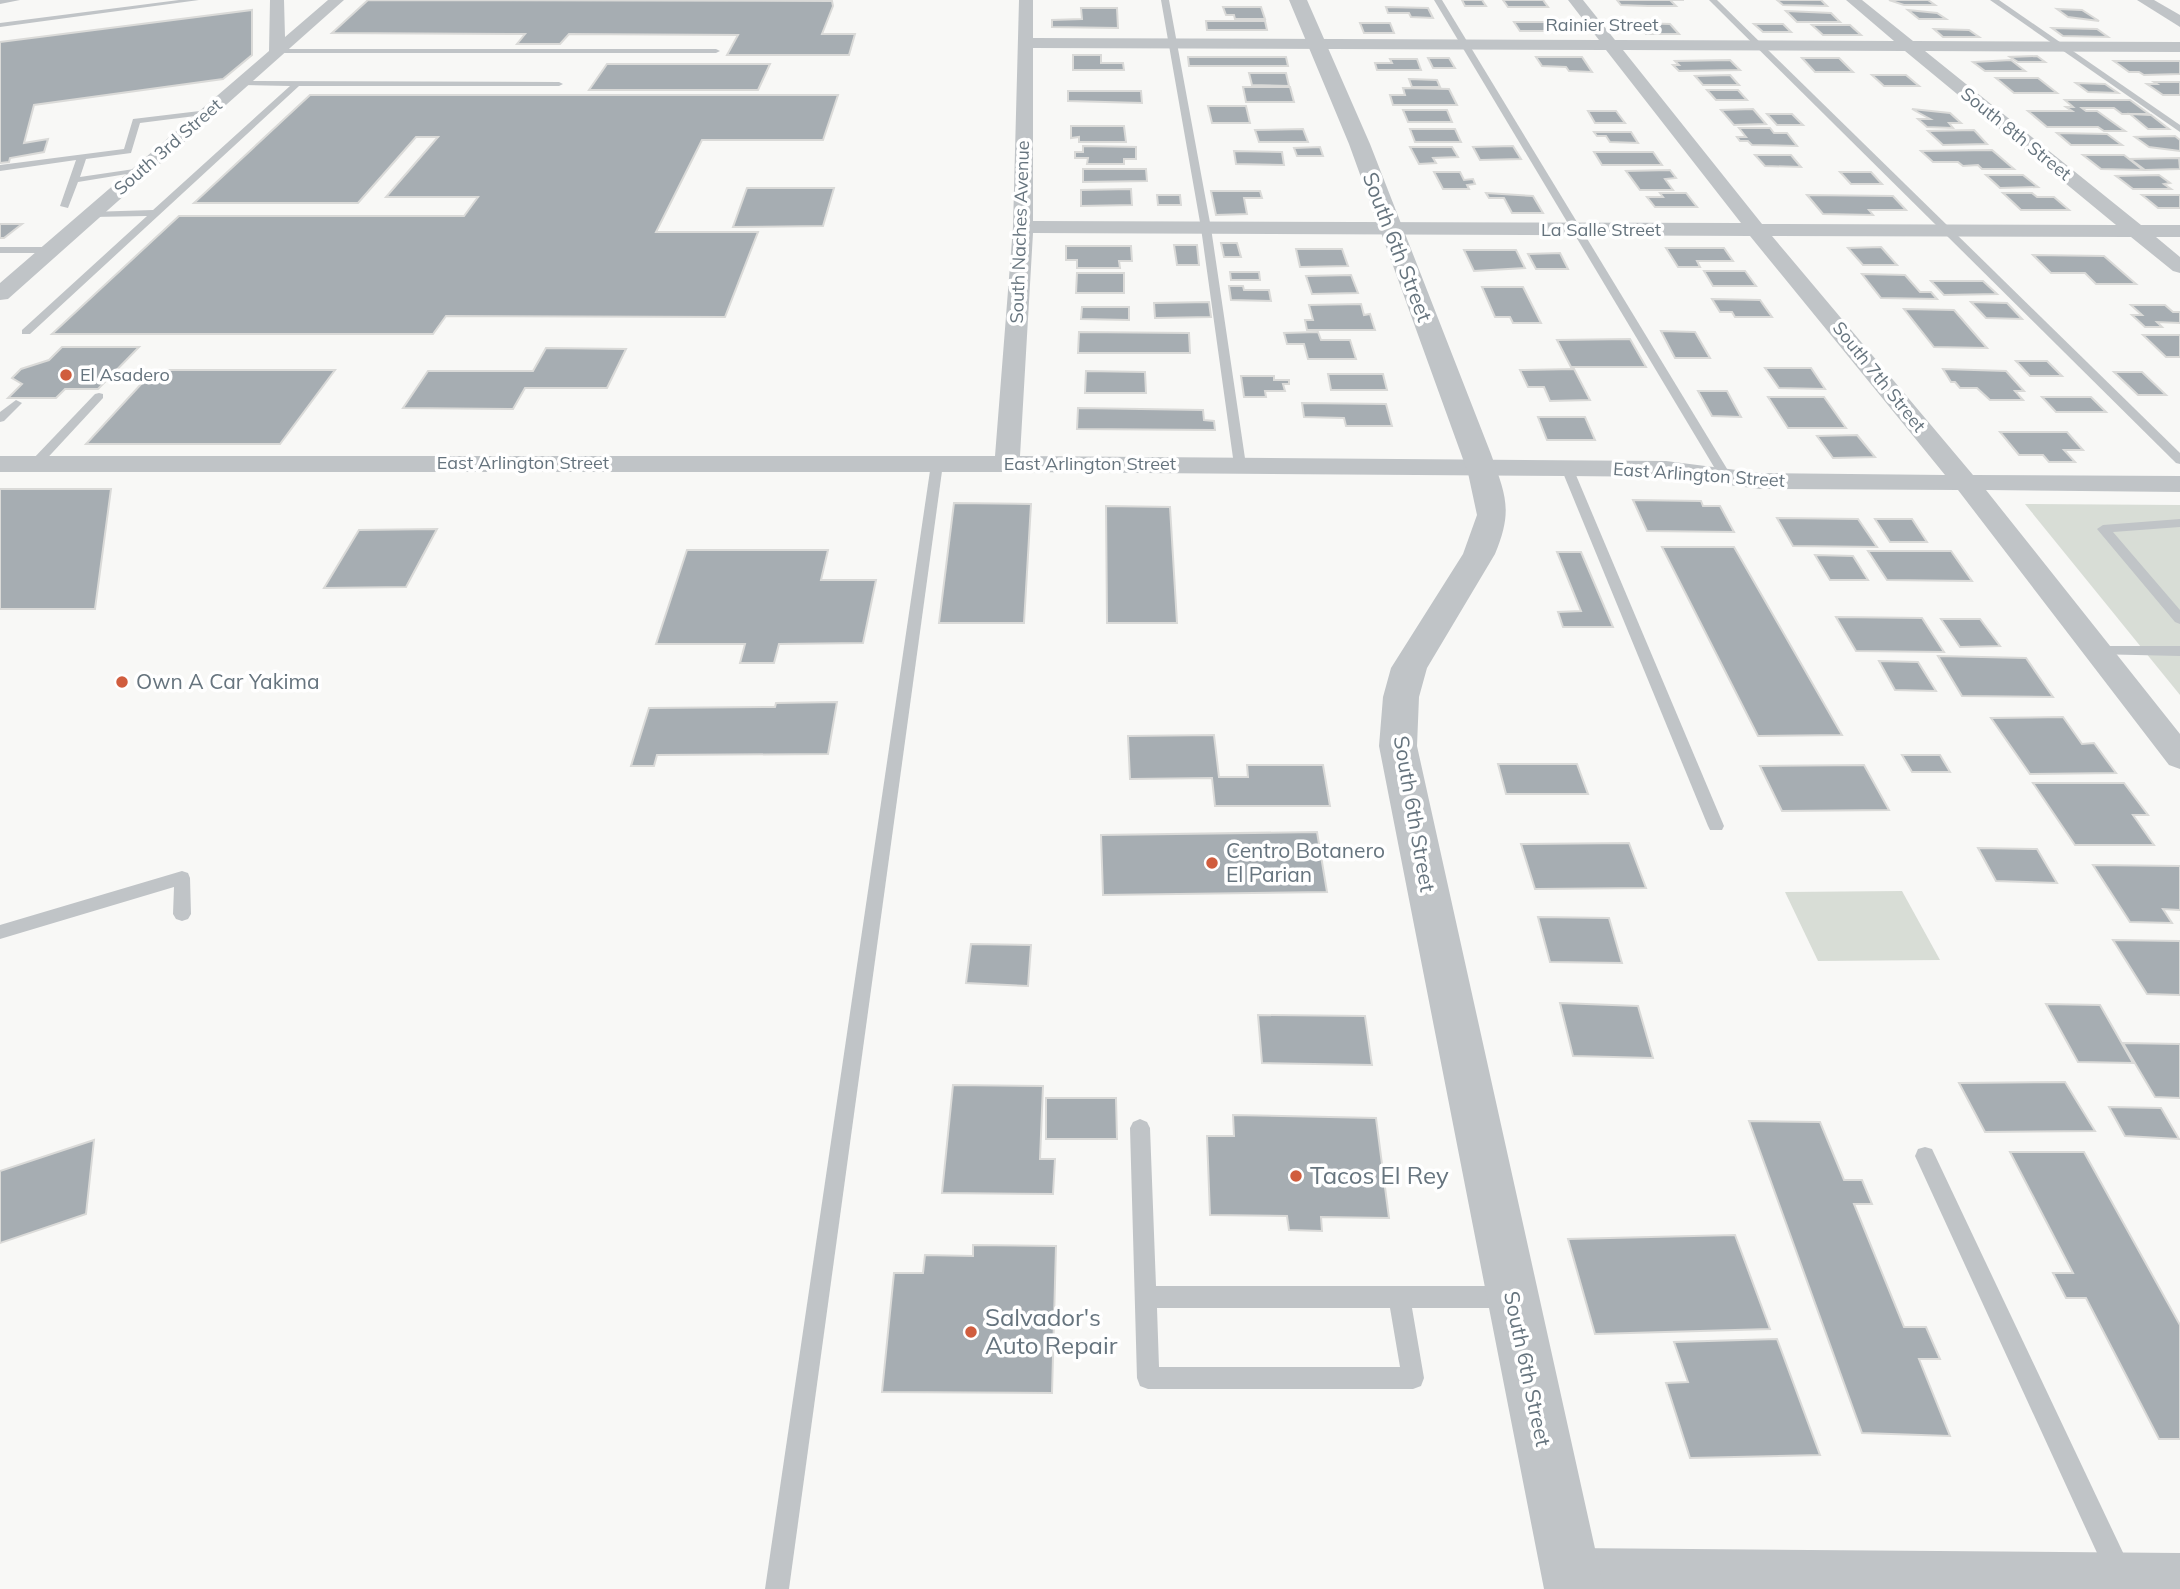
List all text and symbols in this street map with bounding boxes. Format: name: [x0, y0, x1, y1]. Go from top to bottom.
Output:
street label: Rainier Street: [1545, 13, 1659, 36]
street label: South 8th Street: [1956, 82, 2076, 185]
street label: South 3rd Street: [109, 93, 227, 200]
street label: South Naches Avenue: [1005, 140, 1034, 324]
street label: South 6th Street: [1357, 168, 1438, 325]
street label: La Salle Street: [1541, 218, 1661, 241]
street label: South 7th Street: [1828, 317, 1931, 437]
place label: El Asadero: [80, 363, 170, 386]
marker: El Asadero: [58, 367, 74, 383]
street label: East Arlington Street: [437, 451, 609, 474]
street label: East Arlington Street: [1004, 452, 1176, 475]
street label: East Arlington Street: [1612, 457, 1786, 492]
place label: Own A Car Yakima: [136, 668, 319, 694]
marker: Own A Car Yakima: [114, 674, 130, 690]
street label: South 6th Street: [1388, 734, 1442, 894]
place label: Centro Botanero El Parian: [1226, 837, 1385, 887]
marker: Centro Botanero El Parian: [1204, 855, 1220, 871]
place label: Tacos El Rey: [1310, 1160, 1449, 1190]
marker: Tacos El Rey: [1288, 1168, 1304, 1184]
street label: South 6th Street: [1499, 1289, 1557, 1449]
place label: Salvador's Auto Repair: [985, 1302, 1118, 1360]
marker: Salvador's Auto Repair: [963, 1324, 979, 1340]

